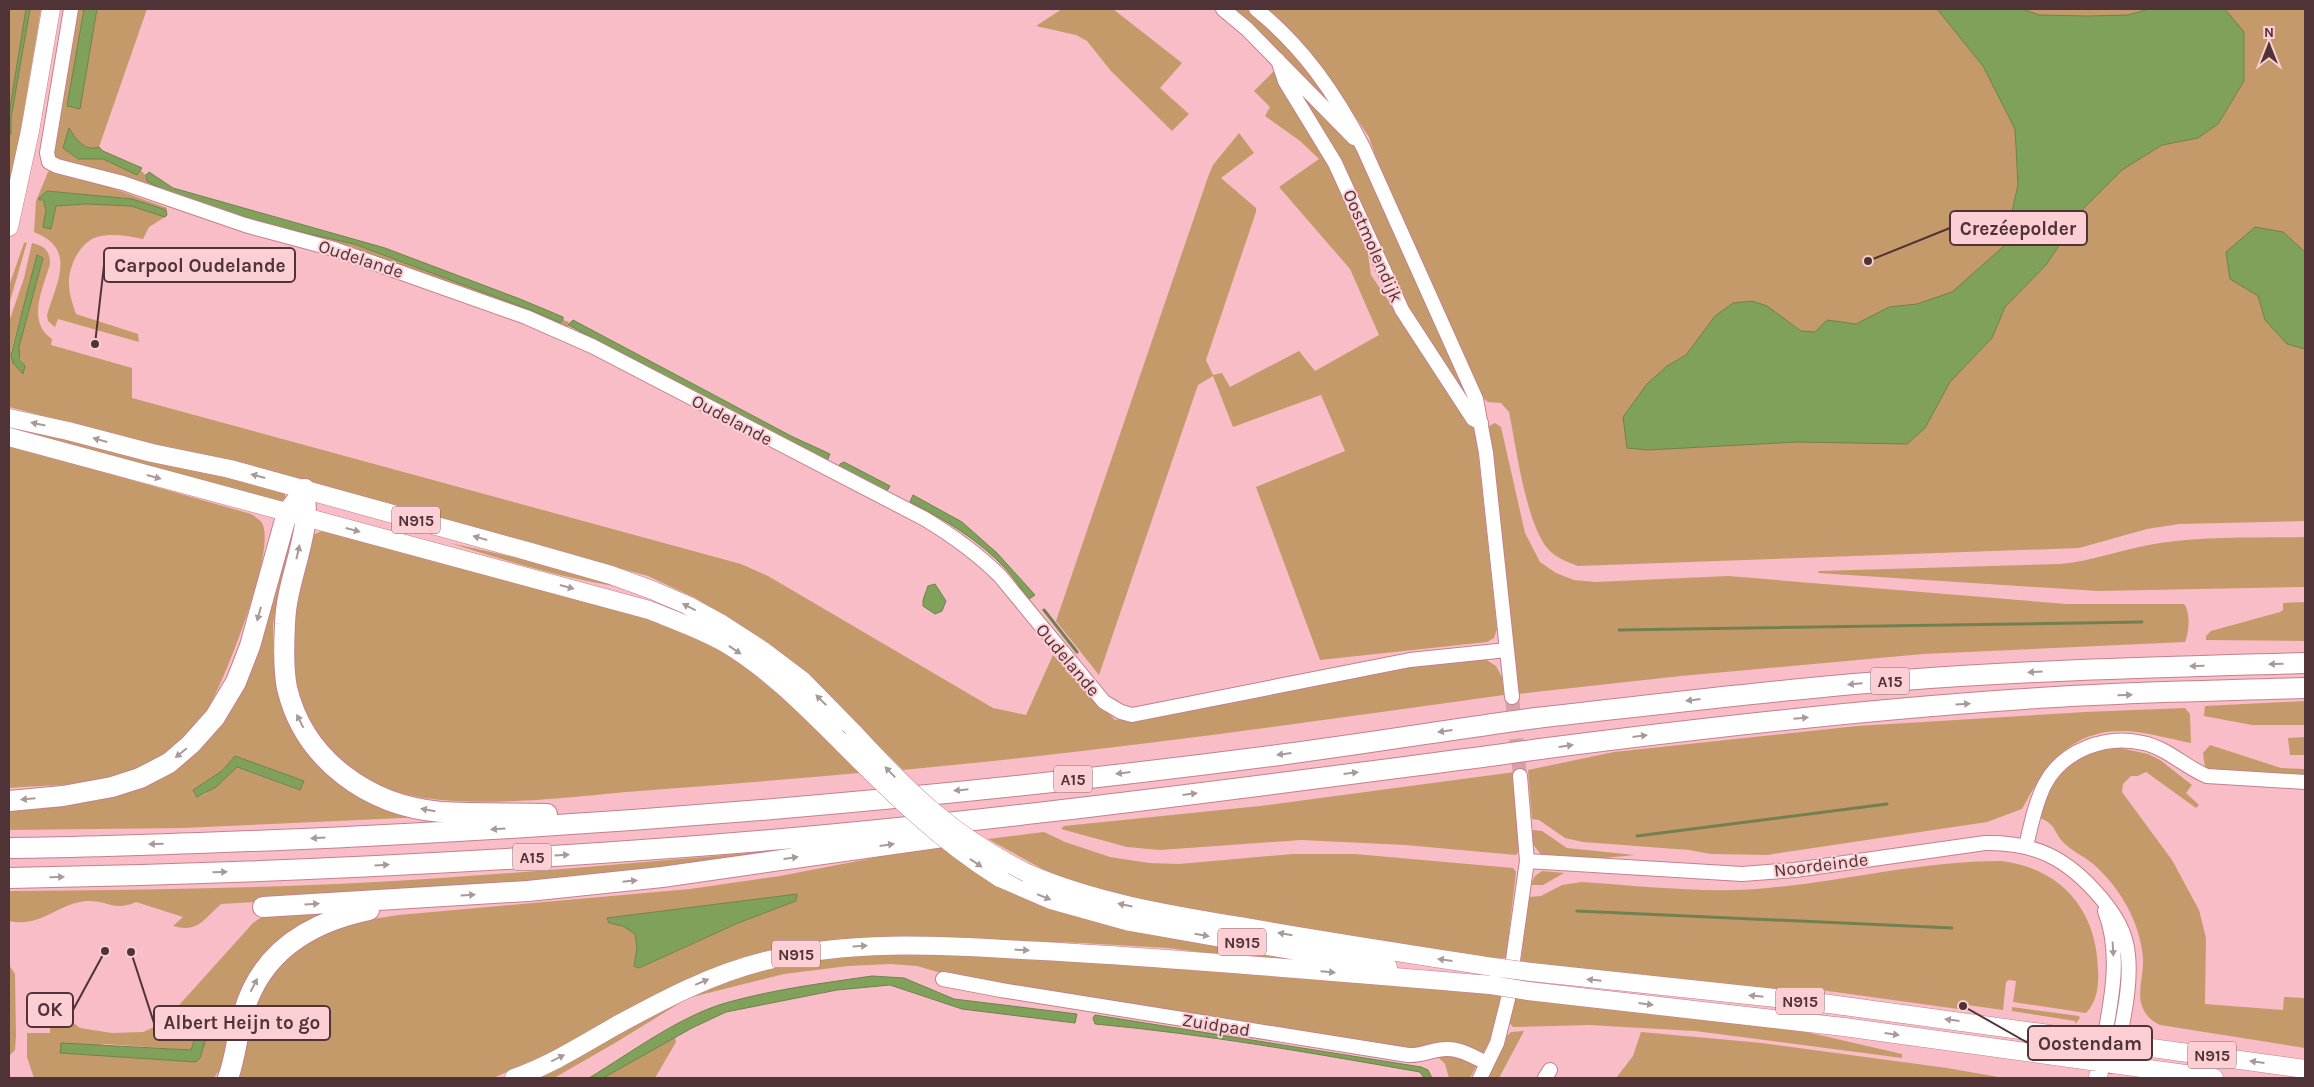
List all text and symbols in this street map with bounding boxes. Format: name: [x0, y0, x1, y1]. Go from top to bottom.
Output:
north arrow: [2244, 20, 2294, 70]
text: N: [2264, 24, 2274, 41]
street label: Oostmolendijk: [1338, 186, 1408, 306]
callout: Crezéepolder: [1950, 211, 2087, 245]
text: Crezéepolder: [1960, 218, 2077, 240]
street label: Oudelande: [316, 235, 406, 283]
callout: Carpool Oudelande: [104, 248, 295, 282]
text: Carpool Oudelande: [114, 255, 286, 277]
street label: Oudelande: [688, 390, 776, 450]
one-way arrow: [31, 420, 46, 428]
one-way arrow: [93, 436, 108, 444]
one-way arrow: [251, 472, 266, 480]
one-way arrow: [147, 473, 162, 481]
road number: N915: [392, 506, 440, 534]
one-way arrow: [345, 526, 360, 534]
one-way arrow: [473, 534, 488, 542]
one-way arrow: [294, 545, 302, 560]
one-way arrow: [560, 583, 575, 591]
one-way arrow: [682, 602, 696, 610]
one-way arrow: [255, 607, 263, 622]
street label: Oudelande: [1031, 619, 1105, 701]
one-way arrow: [728, 645, 742, 655]
one-way arrow: [2267, 660, 2283, 668]
one-way arrow: [2189, 662, 2205, 670]
road number: A15: [1871, 668, 1909, 694]
one-way arrow: [2026, 668, 2042, 676]
one-way arrow: [1847, 680, 1863, 688]
one-way arrow: [2118, 690, 2134, 698]
one-way arrow: [815, 694, 827, 706]
one-way arrow: [1685, 696, 1701, 704]
one-way arrow: [1955, 699, 1971, 707]
one-way arrow: [296, 714, 304, 729]
one-way arrow: [1793, 714, 1809, 722]
one-way arrow: [1436, 727, 1452, 735]
one-way arrow: [1632, 732, 1648, 740]
one-way arrow: [1558, 742, 1574, 750]
one-way arrow: [174, 747, 187, 758]
one-way arrow: [1276, 750, 1292, 758]
one-way arrow: [884, 766, 896, 778]
road number: A15: [1054, 766, 1092, 792]
one-way arrow: [1343, 769, 1359, 777]
one-way arrow: [1114, 770, 1130, 778]
one-way arrow: [953, 787, 969, 795]
one-way arrow: [1182, 790, 1198, 798]
one-way arrow: [20, 795, 36, 803]
one-way arrow: [420, 805, 436, 813]
one-way arrow: [490, 825, 506, 833]
one-way arrow: [310, 834, 326, 842]
one-way arrow: [148, 840, 164, 848]
one-way arrow: [880, 841, 896, 849]
road number: A15: [513, 844, 551, 870]
street label: Noordeinde: [1773, 848, 1869, 882]
one-way arrow: [554, 850, 570, 858]
one-way arrow: [783, 854, 799, 862]
one-way arrow: [969, 858, 983, 867]
one-way arrow: [374, 860, 390, 868]
one-way arrow: [212, 868, 228, 876]
one-way arrow: [50, 873, 66, 881]
one-way arrow: [622, 877, 638, 885]
one-way arrow: [460, 891, 476, 899]
one-way arrow: [1037, 894, 1051, 902]
one-way arrow: [304, 900, 320, 908]
one-way arrow: [1117, 900, 1133, 908]
road number: N915: [1218, 929, 1266, 956]
one-way arrow: [1276, 930, 1292, 938]
one-way arrow: [1194, 932, 1210, 940]
road number: N915: [772, 941, 820, 968]
one-way arrow: [2110, 941, 2118, 957]
one-way arrow: [852, 942, 868, 950]
one-way arrow: [1014, 947, 1030, 955]
one-way arrow: [1437, 956, 1453, 964]
one-way arrow: [1320, 968, 1336, 976]
one-way arrow: [1586, 976, 1602, 984]
one-way arrow: [250, 977, 258, 992]
one-way arrow: [695, 978, 710, 986]
road number: N915: [1776, 988, 1824, 1014]
one-way arrow: [1747, 992, 1763, 1000]
callout: OK: [27, 993, 73, 1027]
text: OK: [37, 999, 63, 1021]
one-way arrow: [1638, 1000, 1654, 1008]
callout: Albert Heijn to go: [154, 1006, 330, 1040]
street label: Zuidpad: [1180, 1009, 1252, 1041]
text: Albert Heijn to go: [164, 1012, 320, 1034]
one-way arrow: [1943, 1016, 1959, 1024]
callout: Oostendam: [2028, 1026, 2152, 1060]
one-way arrow: [1885, 1030, 1901, 1038]
text: Oostendam: [2038, 1033, 2142, 1055]
road number: N915: [2188, 1042, 2236, 1068]
one-way arrow: [551, 1054, 566, 1062]
one-way arrow: [2249, 1058, 2265, 1066]

